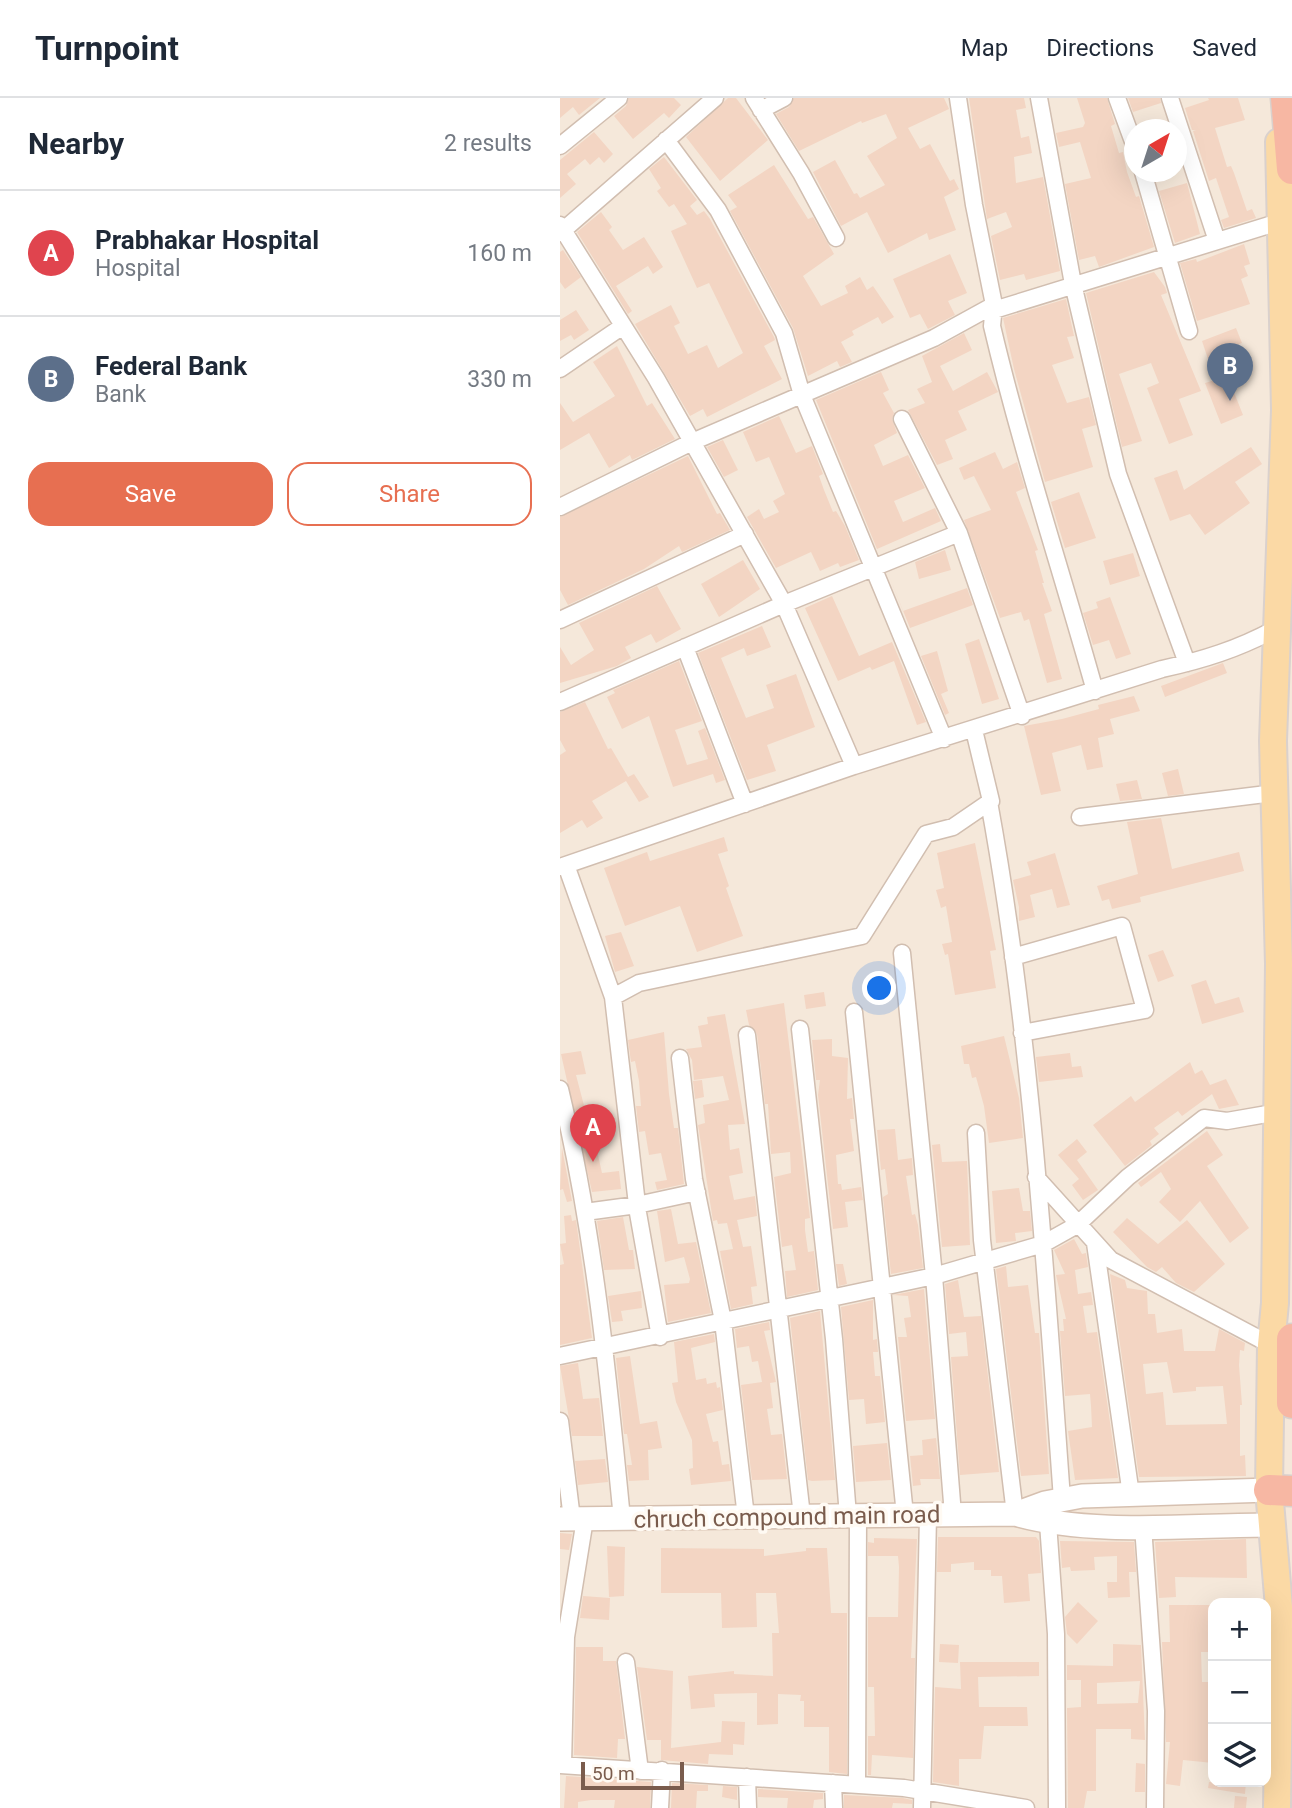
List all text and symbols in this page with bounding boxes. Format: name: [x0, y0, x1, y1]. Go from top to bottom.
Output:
text: Turnpoint: [35, 29, 179, 68]
text: Map: [961, 34, 1008, 62]
text: Directions: [1046, 34, 1154, 62]
text: Saved: [1192, 34, 1257, 62]
north arrow: [1124, 119, 1187, 182]
text: Nearby: [28, 126, 124, 161]
text: 2 results: [444, 130, 532, 157]
text: Prabhakar Hospital: [95, 225, 319, 255]
text: A: [43, 240, 59, 267]
text: 160 m: [467, 240, 532, 267]
text: Hospital: [95, 255, 181, 282]
pin: B: [1207, 343, 1253, 401]
text: Federal Bank: [95, 351, 247, 381]
text: B: [44, 366, 58, 393]
text: 330 m: [467, 366, 532, 393]
text: Bank: [95, 381, 146, 408]
button: Save: [28, 462, 273, 526]
button: Share: [287, 462, 532, 526]
your location: [862, 971, 896, 1005]
pin: A: [570, 1104, 616, 1162]
street label: chruch compound main road: [633, 1500, 941, 1534]
map controls: [1208, 1598, 1271, 1787]
button: +: [1208, 1598, 1271, 1661]
button: −: [1208, 1661, 1271, 1724]
button: layers: [1208, 1724, 1271, 1787]
scale bar: [581, 1759, 684, 1791]
text: 50 m: [592, 1762, 635, 1785]

